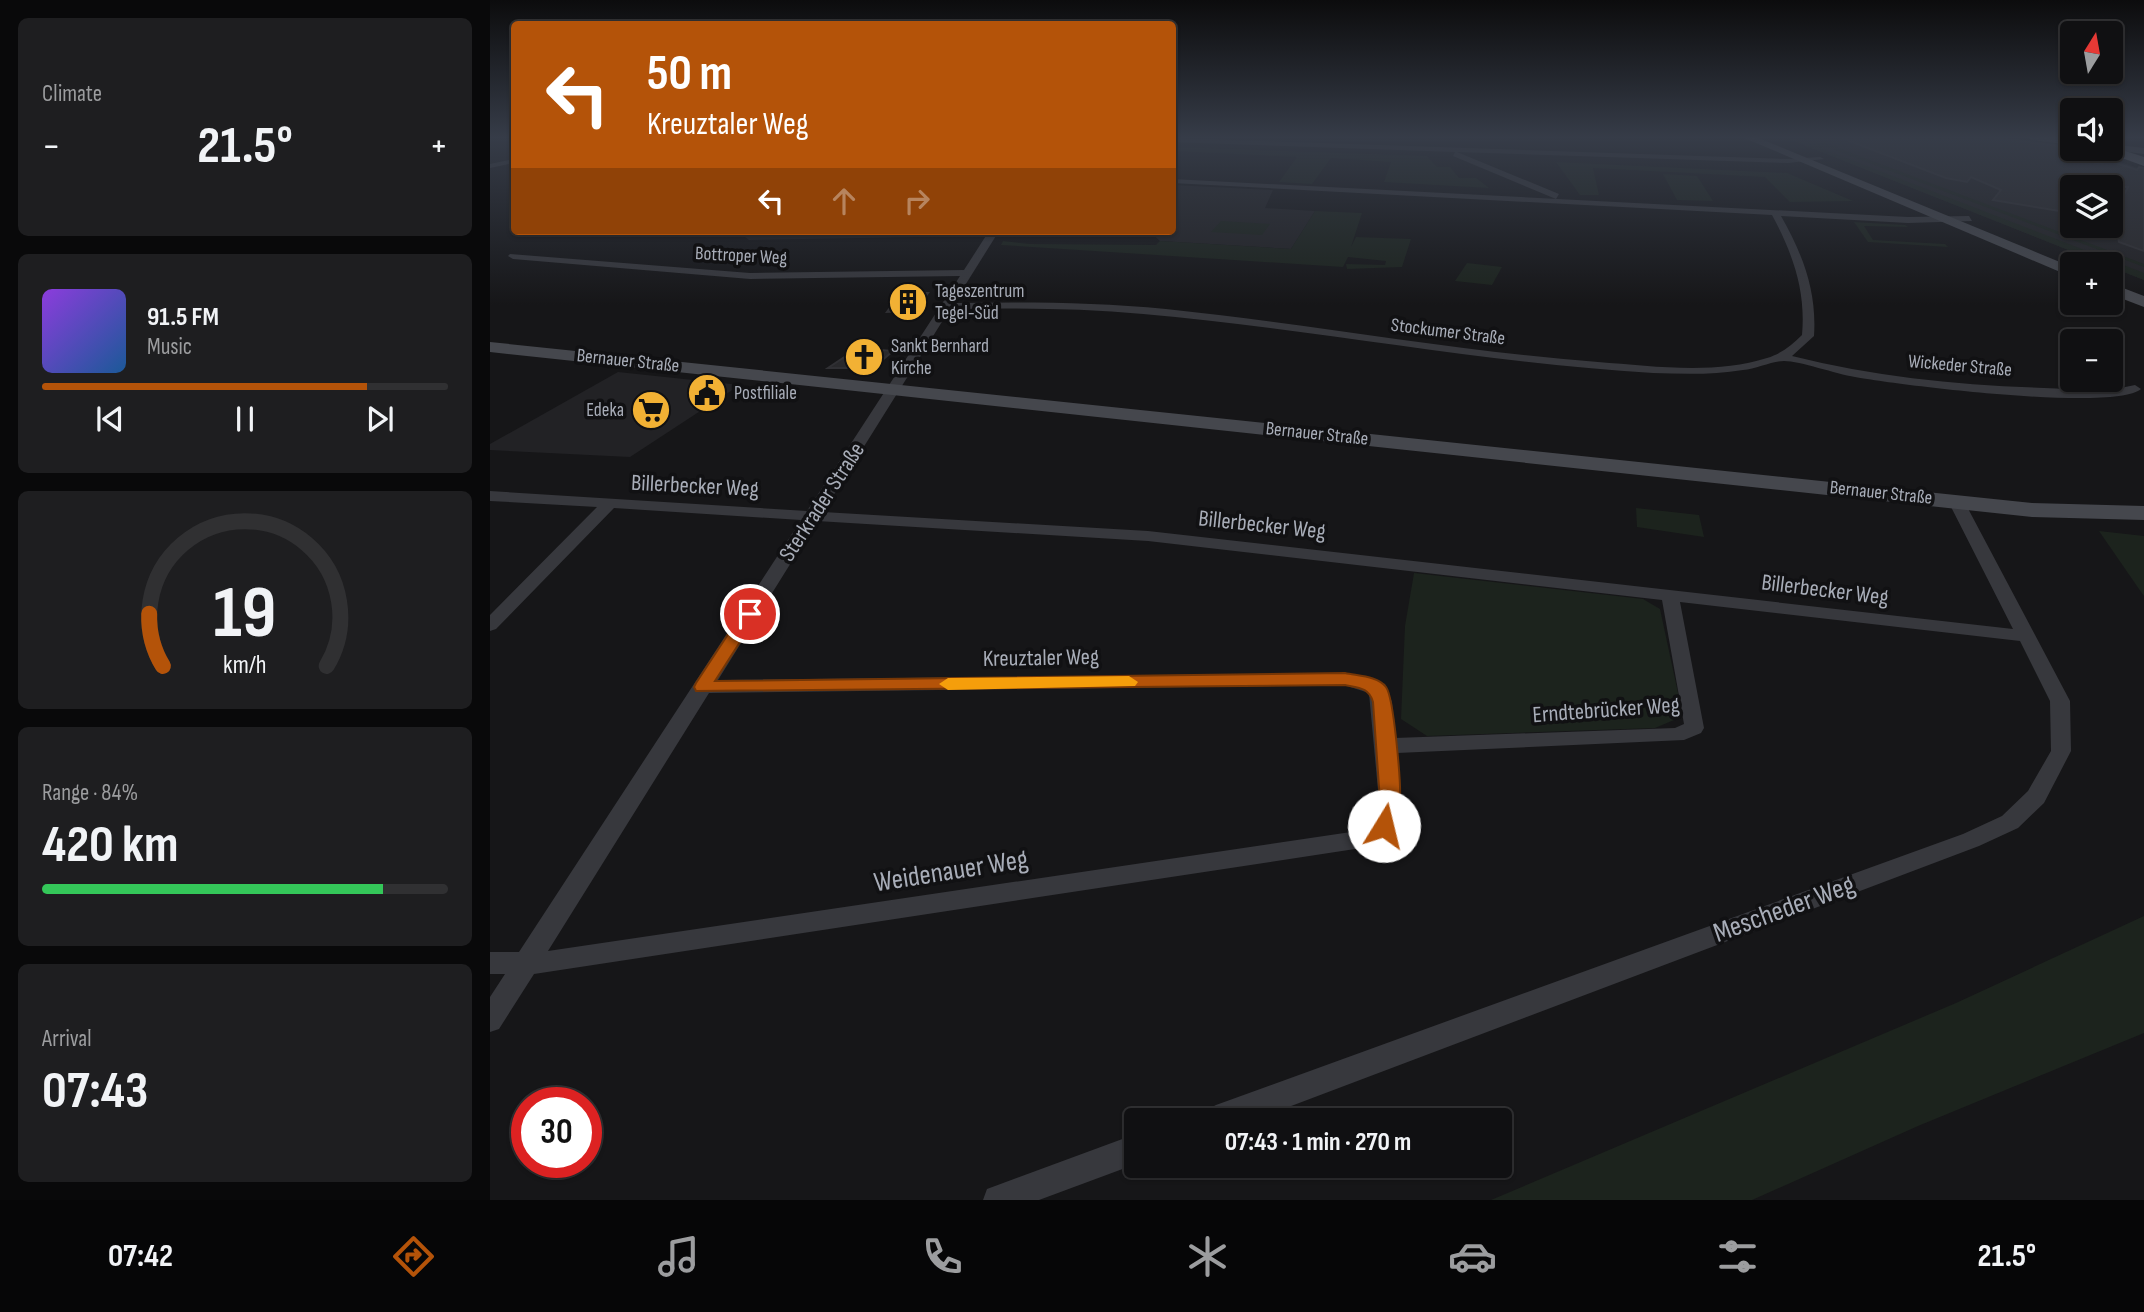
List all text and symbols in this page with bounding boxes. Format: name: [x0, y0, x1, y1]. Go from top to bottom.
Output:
north arrow: [2060, 21, 2123, 84]
map controls: [2060, 21, 2123, 392]
text: 50 m: [647, 45, 732, 104]
icon: left: [532, 49, 623, 140]
text: Climate: [42, 80, 102, 108]
button: sound: [2060, 98, 2123, 161]
text: Kreuztaler Weg: [647, 105, 809, 144]
text: 21.5°: [197, 115, 293, 178]
text: −: [42, 124, 61, 169]
text: +: [429, 124, 448, 169]
button: layers: [2060, 175, 2123, 238]
icon: left: [752, 182, 790, 220]
icon: ahead: [825, 182, 863, 220]
icon: right: [898, 182, 936, 220]
street label: Bottroper Weg: [694, 242, 788, 270]
button: +: [2060, 252, 2123, 315]
place label: Tageszentrum Tegel-Süd: [935, 280, 1024, 325]
building icon: Tageszentrum Tegel-Süd: [887, 281, 929, 323]
text: 91.5 FM: [147, 302, 219, 333]
street label: Stockumer Straße: [1390, 314, 1506, 350]
button: −: [2060, 329, 2123, 392]
text: Music: [147, 333, 192, 361]
place label: Sankt Bernhard Kirche: [891, 335, 989, 380]
church icon: Sankt Bernhard Kirche: [843, 336, 885, 378]
street label: Bernauer Straße: [576, 344, 680, 378]
street label: Wickeder Straße: [1907, 350, 2013, 382]
public building icon: Postfiliale: [686, 372, 728, 414]
place label: Postfiliale: [734, 382, 797, 405]
supermarket icon: Edeka: [630, 389, 672, 431]
place label: Edeka: [586, 399, 624, 422]
icon: previous: [91, 400, 129, 438]
icon: pause: [226, 400, 264, 438]
icon: next: [361, 400, 399, 438]
street label: Bernauer Straße: [1265, 417, 1369, 451]
street label: Sterkrader Straße: [773, 437, 871, 567]
street label: Billerbecker Weg: [630, 469, 760, 503]
street label: Bernauer Straße: [1829, 476, 1933, 510]
street label: Billerbecker Weg: [1197, 504, 1327, 546]
street label: Billerbecker Weg: [1760, 568, 1890, 612]
text: 19: [213, 570, 277, 658]
pin: [720, 584, 780, 644]
icon: arrive: [731, 595, 769, 633]
street label: Kreuztaler Weg: [983, 643, 1099, 673]
text: km/h: [223, 650, 267, 681]
street label: Erndtebrücker Weg: [1531, 691, 1681, 729]
text: Range · 84%: [42, 779, 138, 807]
position arrow: [1347, 789, 1421, 863]
text: 420 km: [42, 814, 178, 877]
street label: Weidenauer Weg: [872, 843, 1030, 899]
street label: Mescheder Weg: [1709, 868, 1859, 950]
text: Arrival: [42, 1025, 91, 1053]
text: 07:43: [42, 1060, 148, 1123]
speed limit sign: 30: [511, 1087, 602, 1178]
text: 07:43 · 1 min · 270 m: [1225, 1127, 1411, 1158]
icon: directions: [389, 1232, 438, 1281]
icon: music: [654, 1232, 703, 1281]
icon: phone: [918, 1232, 967, 1281]
icon: climate: [1183, 1232, 1232, 1281]
icon: car: [1448, 1232, 1497, 1281]
icon: filters: [1713, 1232, 1762, 1281]
text: 07:42: [108, 1237, 173, 1276]
text: 21.5°: [1977, 1237, 2036, 1276]

